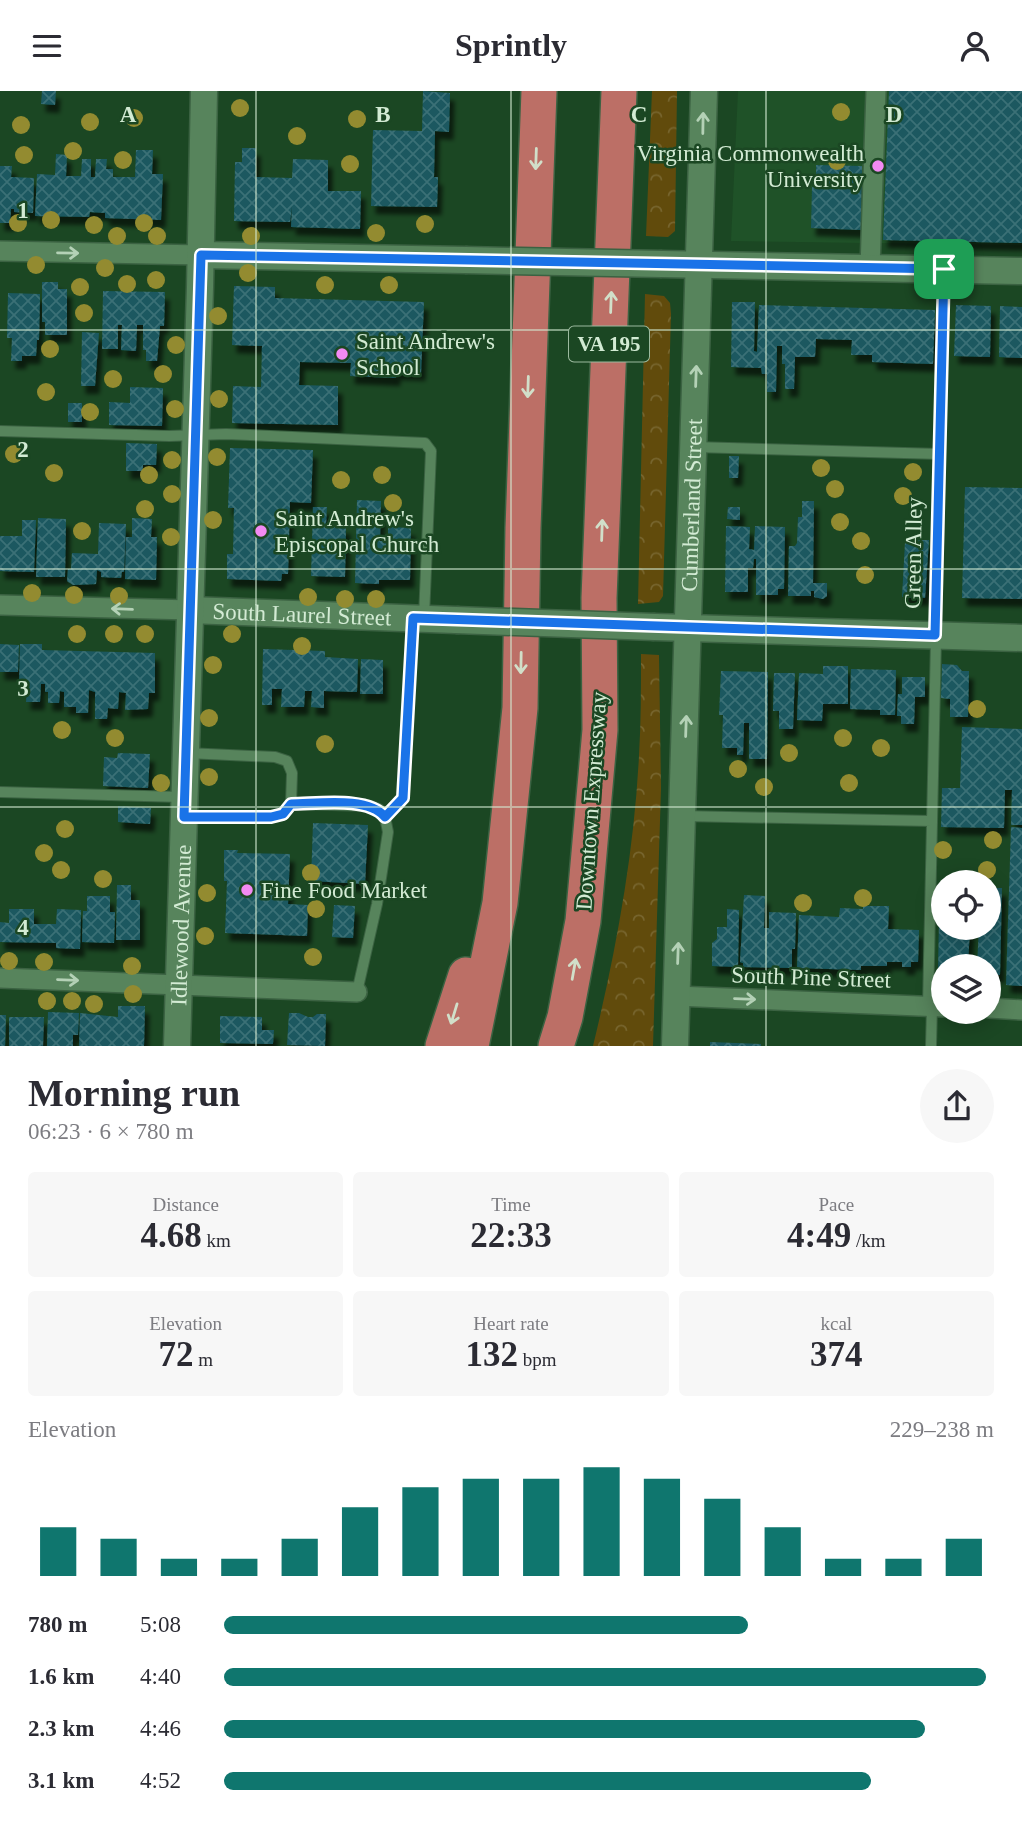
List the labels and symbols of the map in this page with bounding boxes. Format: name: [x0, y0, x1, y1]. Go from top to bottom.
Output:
text: A: [120, 102, 137, 127]
text: B: [375, 102, 391, 127]
text: C: [631, 102, 647, 127]
text: D: [886, 102, 902, 127]
one-way arrow: [697, 112, 710, 135]
place label: Virginia Commonwealth University: [636, 141, 864, 192]
one-way arrow: [530, 147, 543, 170]
marker: Virginia Commonwealth University: [870, 158, 886, 174]
text: 1: [17, 198, 29, 223]
pin: [914, 239, 974, 299]
one-way arrow: [56, 246, 79, 259]
one-way arrow: [604, 291, 617, 314]
road number: VA 195: [569, 327, 649, 361]
place label: Saint Andrew's School: [356, 329, 495, 380]
marker: Saint Andrew's School: [334, 346, 350, 362]
one-way arrow: [689, 365, 702, 388]
one-way arrow: [521, 375, 534, 398]
street label: Cumberland Street: [677, 418, 707, 592]
text: 2: [17, 437, 29, 462]
street label: Green Alley: [900, 496, 927, 609]
place label: Saint Andrew's Episcopal Church: [275, 506, 440, 557]
one-way arrow: [595, 518, 608, 541]
marker: Saint Andrew's Episcopal Church: [253, 523, 269, 539]
street label: South Laurel Street: [212, 599, 392, 631]
one-way arrow: [111, 602, 134, 615]
one-way arrow: [514, 651, 528, 674]
text: 3: [17, 676, 29, 701]
street label: Downtown Expressway: [571, 690, 612, 911]
one-way arrow: [679, 715, 692, 738]
street label: Idlewood Avenue: [166, 844, 196, 1006]
place label: Fine Food Market: [261, 878, 428, 903]
marker: Fine Food Market: [239, 882, 255, 898]
text: 4: [17, 915, 29, 940]
one-way arrow: [671, 942, 684, 965]
one-way arrow: [567, 958, 581, 981]
street label: South Pine Street: [731, 962, 892, 993]
one-way arrow: [56, 973, 79, 987]
one-way arrow: [733, 992, 756, 1005]
one-way arrow: [446, 1003, 459, 1025]

